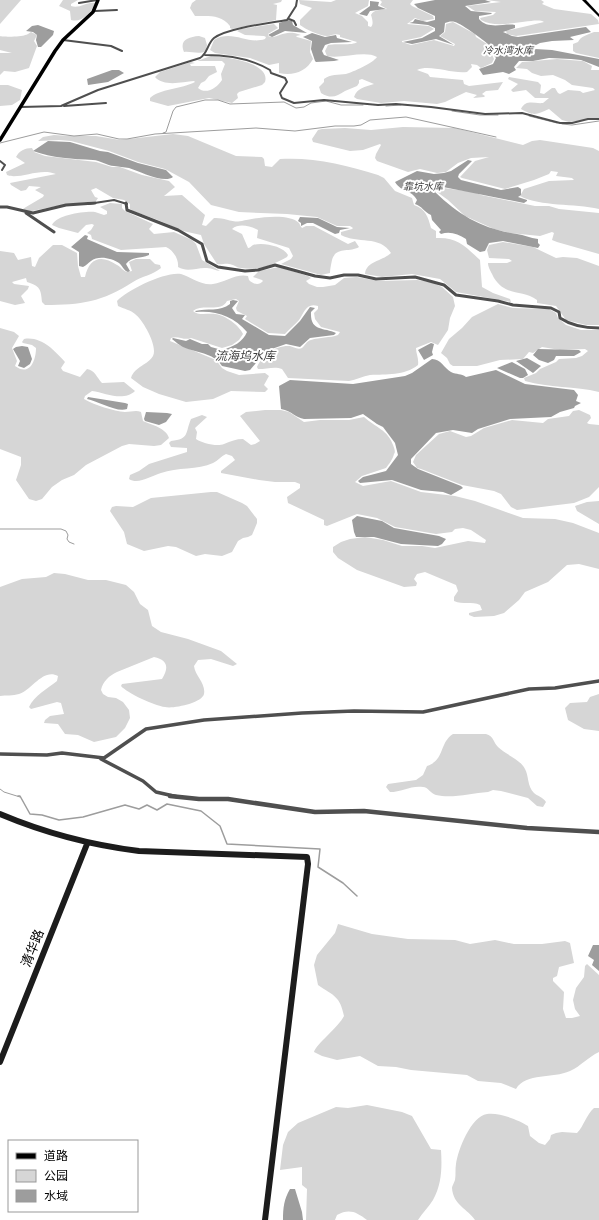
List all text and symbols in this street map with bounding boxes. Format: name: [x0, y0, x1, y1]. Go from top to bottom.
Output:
water label: 冷水湾水库: [483, 44, 535, 57]
water label: 靠坑水库: [403, 180, 445, 193]
water label: 流海坞水库: [215, 348, 277, 363]
street label: 清华路: [17, 927, 47, 969]
legend: [8, 1140, 138, 1212]
text: 道路: [44, 1148, 68, 1163]
text: 公园: [44, 1168, 68, 1183]
text: 水域: [44, 1188, 68, 1203]

